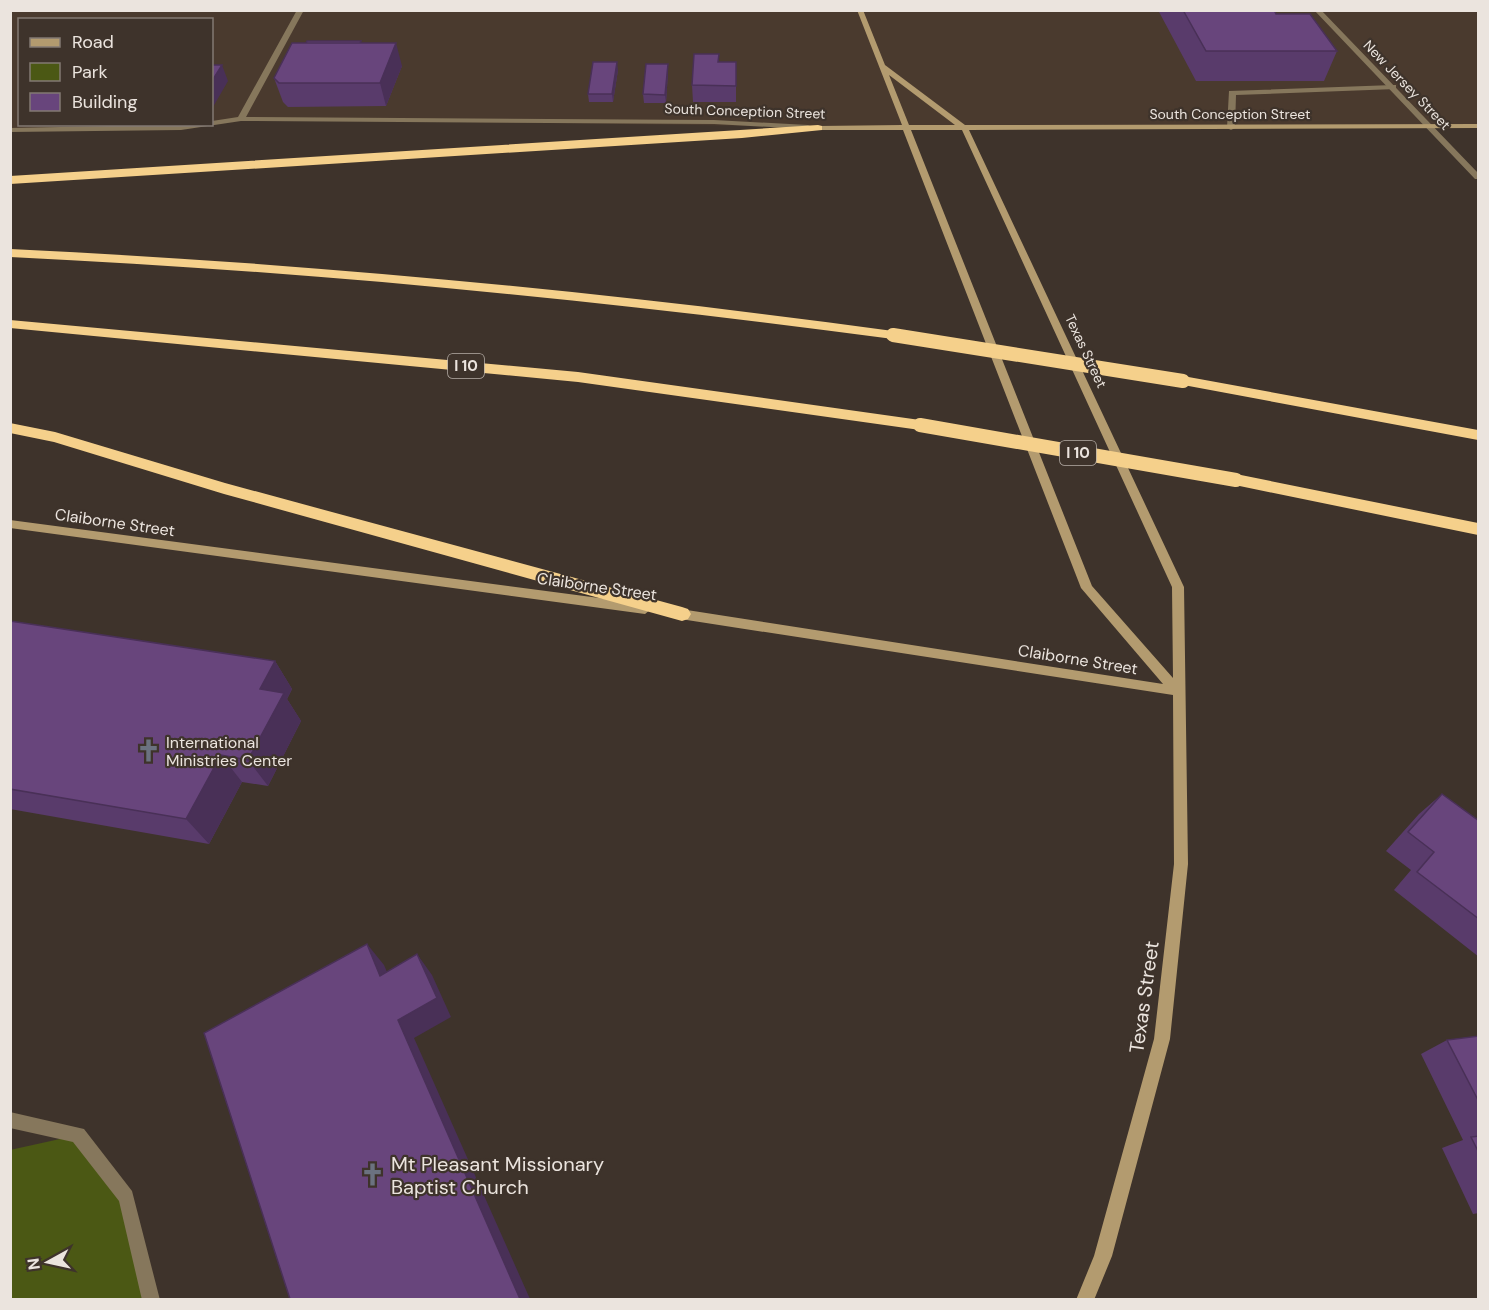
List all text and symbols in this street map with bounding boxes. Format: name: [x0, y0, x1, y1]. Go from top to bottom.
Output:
legend: [18, 18, 213, 126]
text: Road: [72, 30, 114, 54]
street label: New Jersey Street: [1360, 36, 1454, 134]
text: Park: [72, 60, 108, 84]
text: Building: [72, 90, 137, 114]
street label: South Conception Street: [664, 99, 826, 123]
street label: South Conception Street: [1149, 105, 1311, 123]
street label: Texas Street: [1061, 311, 1111, 391]
road number: I 10: [448, 354, 484, 378]
road number: I 10: [1060, 441, 1096, 465]
street label: Claiborne Street: [54, 504, 176, 541]
street label: Claiborne Street: [536, 568, 658, 605]
street label: Claiborne Street: [1017, 640, 1139, 679]
place label: International Ministries Center: [166, 732, 292, 771]
church icon: International Ministries Center: [135, 738, 161, 764]
street label: Texas Street: [1123, 939, 1165, 1055]
place label: Mt Pleasant Missionary Baptist Church: [391, 1151, 604, 1200]
church icon: Mt Pleasant Missionary Baptist Church: [360, 1162, 386, 1188]
north arrow: [18, 1232, 78, 1292]
text: N: [22, 1257, 45, 1271]

